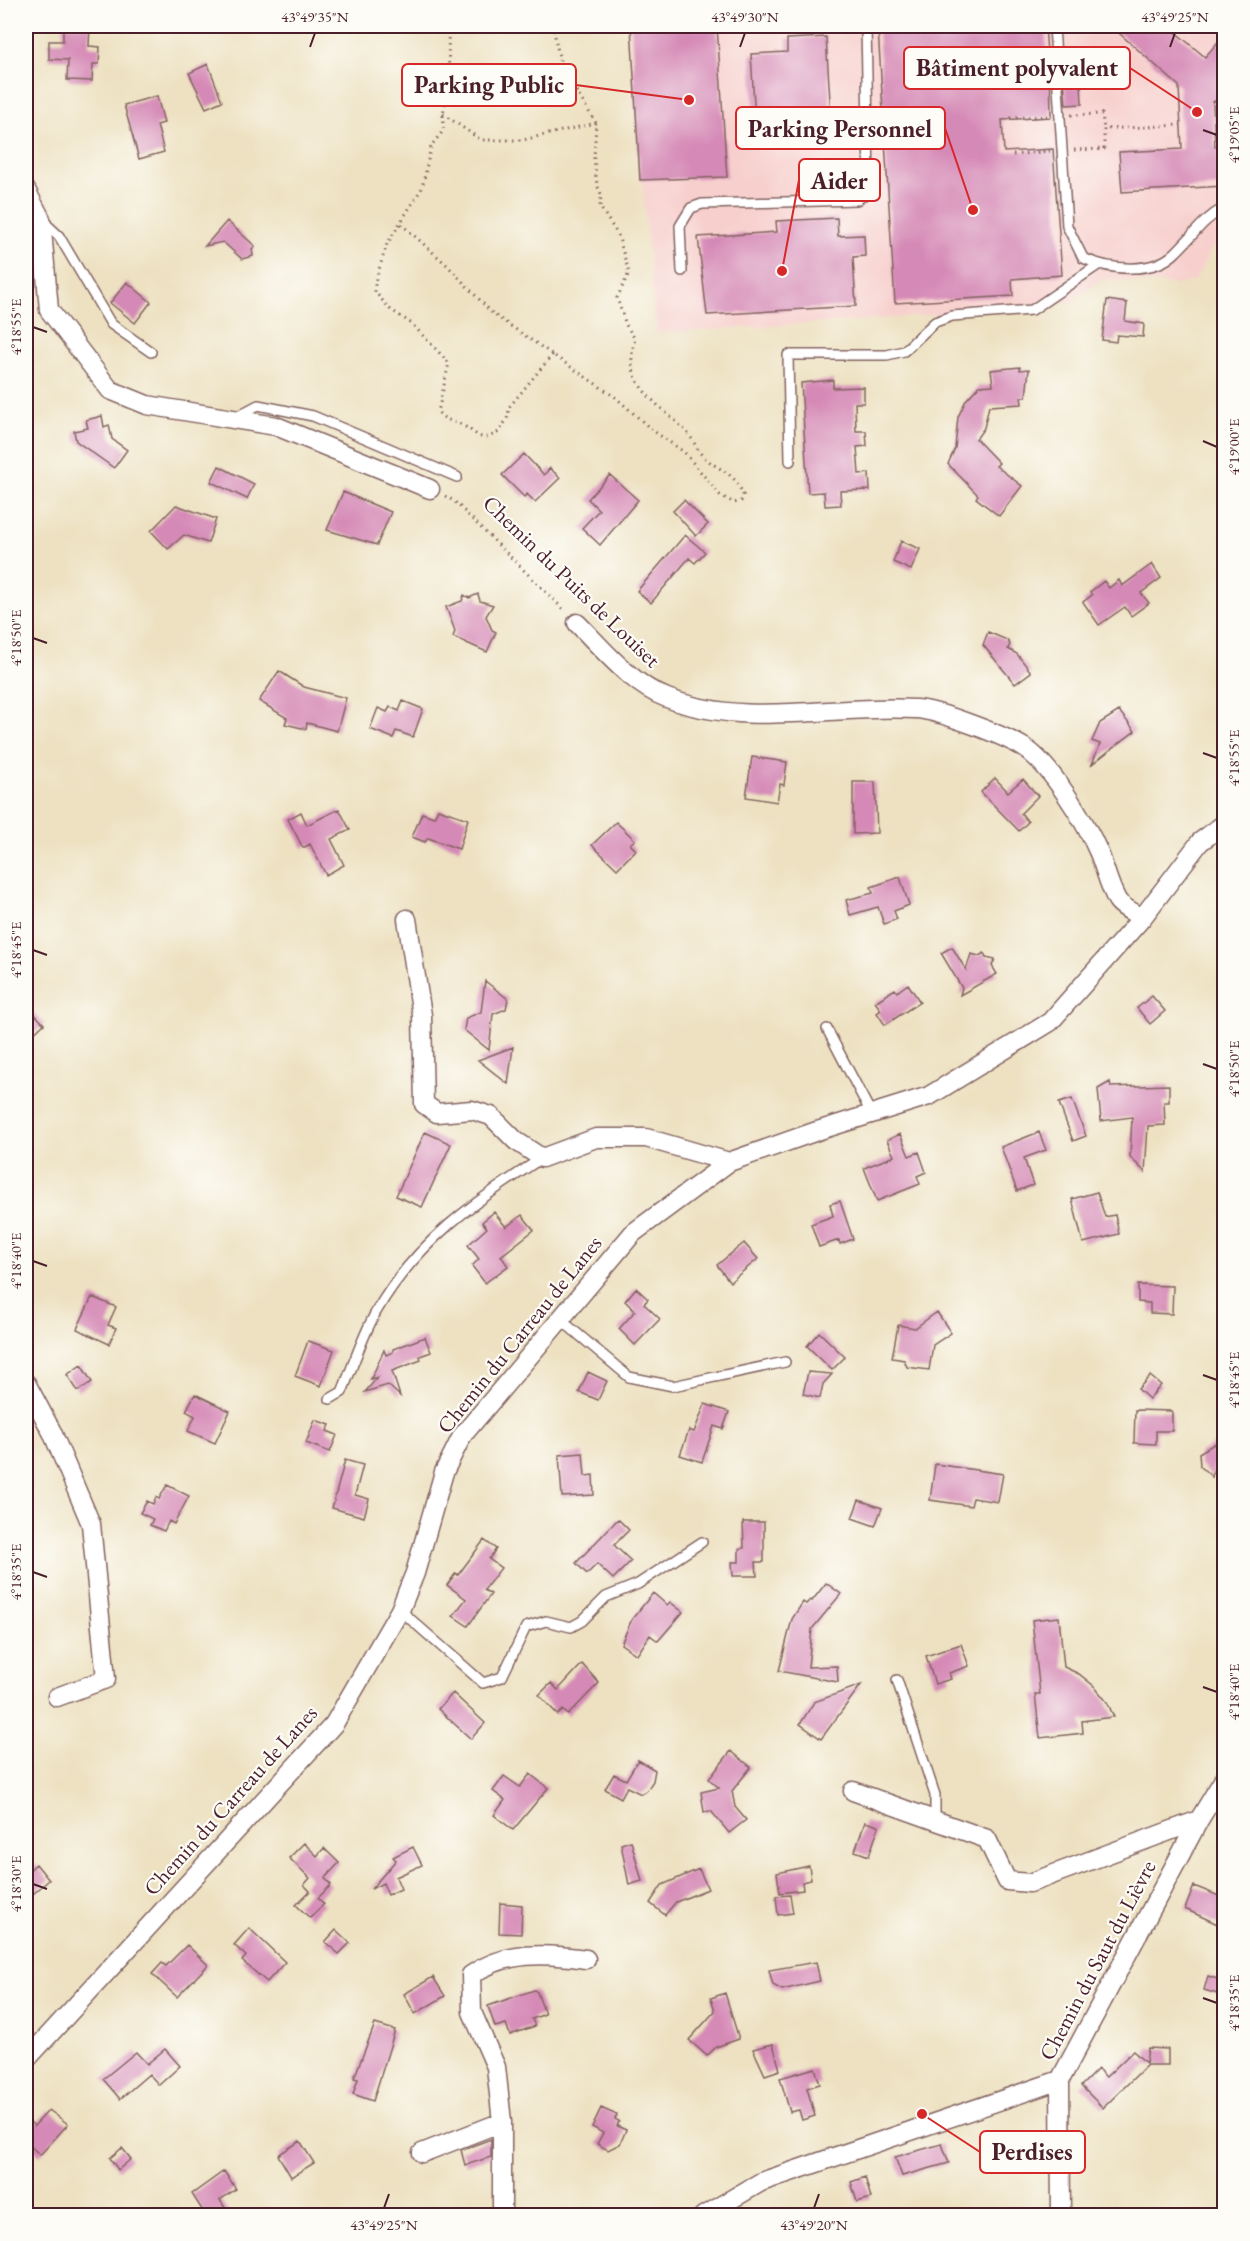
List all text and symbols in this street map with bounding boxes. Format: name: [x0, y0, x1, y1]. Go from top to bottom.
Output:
text: 43°49'35"N: [281, 7, 349, 26]
text: 43°49'30"N: [711, 7, 779, 26]
text: 43°49'25"N: [1141, 7, 1209, 26]
callout: Bâtiment polyvalent: [904, 47, 1130, 89]
text: Bâtiment polyvalent: [916, 52, 1118, 84]
callout: Parking Public: [402, 64, 576, 106]
text: Parking Public: [414, 69, 564, 101]
text: 4°19'05"E: [1224, 106, 1243, 163]
callout: Parking Personnel: [736, 107, 945, 149]
text: Parking Personnel: [748, 113, 932, 145]
callout: Aider: [799, 159, 880, 201]
text: Aider: [809, 165, 868, 196]
text: 4°18'55"E: [6, 298, 25, 355]
text: 4°19'00"E: [1224, 418, 1243, 475]
street label: Chemin du Puits de Louiset: [477, 489, 667, 674]
text: 4°18'50"E: [6, 609, 25, 666]
text: 4°18'55"E: [1224, 729, 1243, 786]
text: 4°18'45"E: [6, 921, 25, 978]
text: 4°18'50"E: [1224, 1040, 1243, 1097]
street label: Chemin du Carreau de Lanes: [431, 1229, 608, 1439]
text: 4°18'40"E: [6, 1232, 25, 1289]
text: 4°18'45"E: [1224, 1351, 1243, 1408]
text: 4°18'35"E: [6, 1543, 25, 1600]
text: 4°18'40"E: [1224, 1663, 1243, 1720]
street label: Chemin du Carreau de Lanes: [137, 1699, 324, 1902]
text: 4°18'30"E: [6, 1855, 25, 1912]
street label: Chemin du Saut du Lièvre: [1032, 1855, 1163, 2065]
text: 4°18'35"E: [1224, 1974, 1243, 2031]
callout: Perdises: [980, 2131, 1085, 2173]
text: Perdises: [991, 2136, 1073, 2167]
text: 43°49'25"N: [350, 2215, 418, 2234]
text: 43°49'20"N: [780, 2215, 848, 2234]

